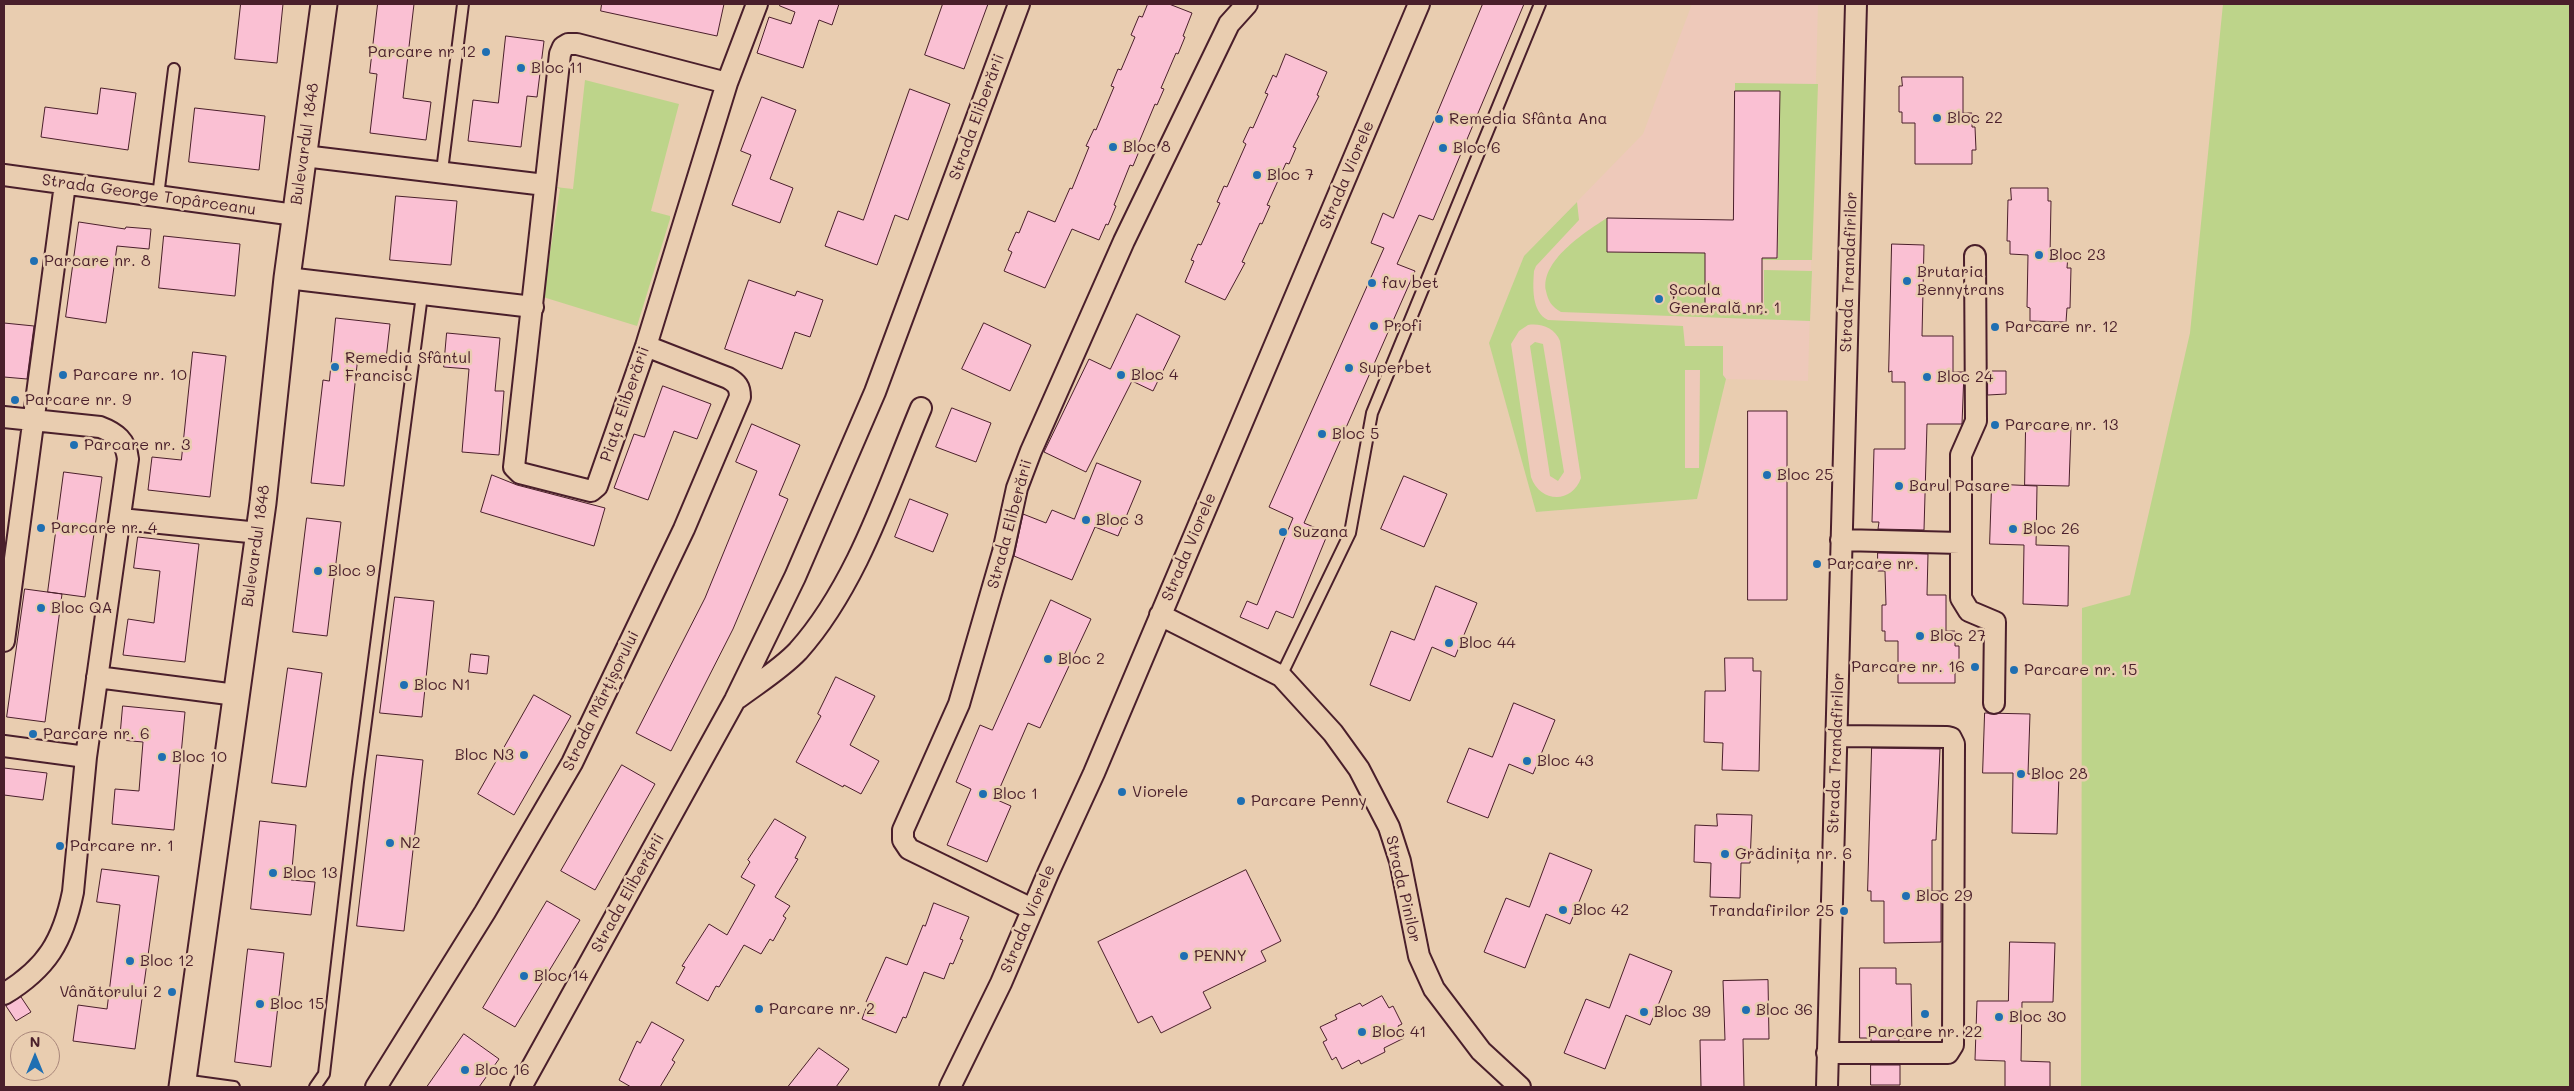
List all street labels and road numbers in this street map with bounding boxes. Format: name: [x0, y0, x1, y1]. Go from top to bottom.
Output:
street label: Strada Eliberării: [945, 51, 1009, 183]
street label: Bulevardul 1848: [287, 82, 323, 206]
street label: Strada Viorele: [1316, 118, 1378, 232]
street label: Strada George Topârceanu: [41, 170, 257, 220]
street label: Strada Trandafirilor: [1837, 191, 1861, 353]
street label: Piața Eliberării: [596, 344, 654, 464]
street label: Strada Eliberării: [983, 457, 1037, 591]
street label: Bulevardul 1848: [238, 484, 274, 608]
street label: Strada Viorele: [1158, 490, 1220, 604]
street label: Strada Mărțișorului: [559, 628, 643, 774]
street label: Strada Trandafirilor: [1824, 672, 1848, 834]
street label: Strada Eliberării: [587, 830, 669, 956]
street label: Strada Pinilor: [1381, 834, 1425, 944]
street label: Strada Viorele: [997, 862, 1059, 976]

